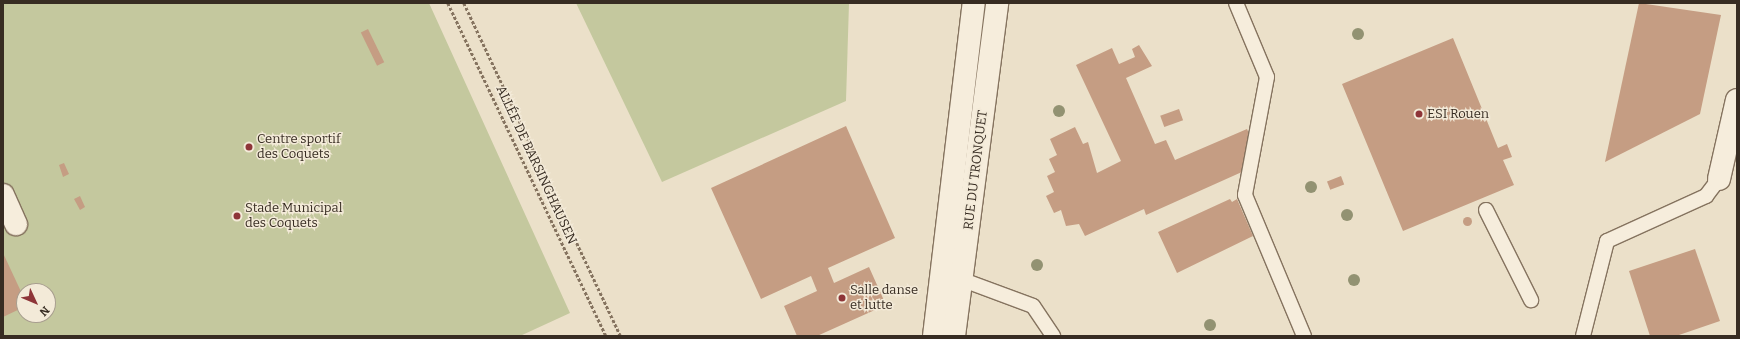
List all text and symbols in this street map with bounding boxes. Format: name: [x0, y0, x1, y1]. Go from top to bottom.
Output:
street label: ALLÉE DE BARSINGHAUSEN: [492, 83, 580, 247]
place label: ESI Rouen: [1427, 106, 1489, 122]
street label: RUE DU TRONQUET: [961, 109, 991, 231]
marker: ESI Rouen: [1414, 109, 1424, 119]
place label: Centre sportif des Coquets: [257, 132, 341, 163]
marker: Centre sportif des Coquets: [244, 142, 254, 152]
place label: Stade Municipal des Coquets: [245, 201, 342, 232]
marker: Stade Municipal des Coquets: [232, 211, 242, 221]
north arrow: [16, 283, 56, 323]
place label: Salle danse et lutte: [850, 283, 918, 314]
marker: Salle danse et lutte: [837, 293, 847, 303]
text: N: [37, 303, 52, 319]

